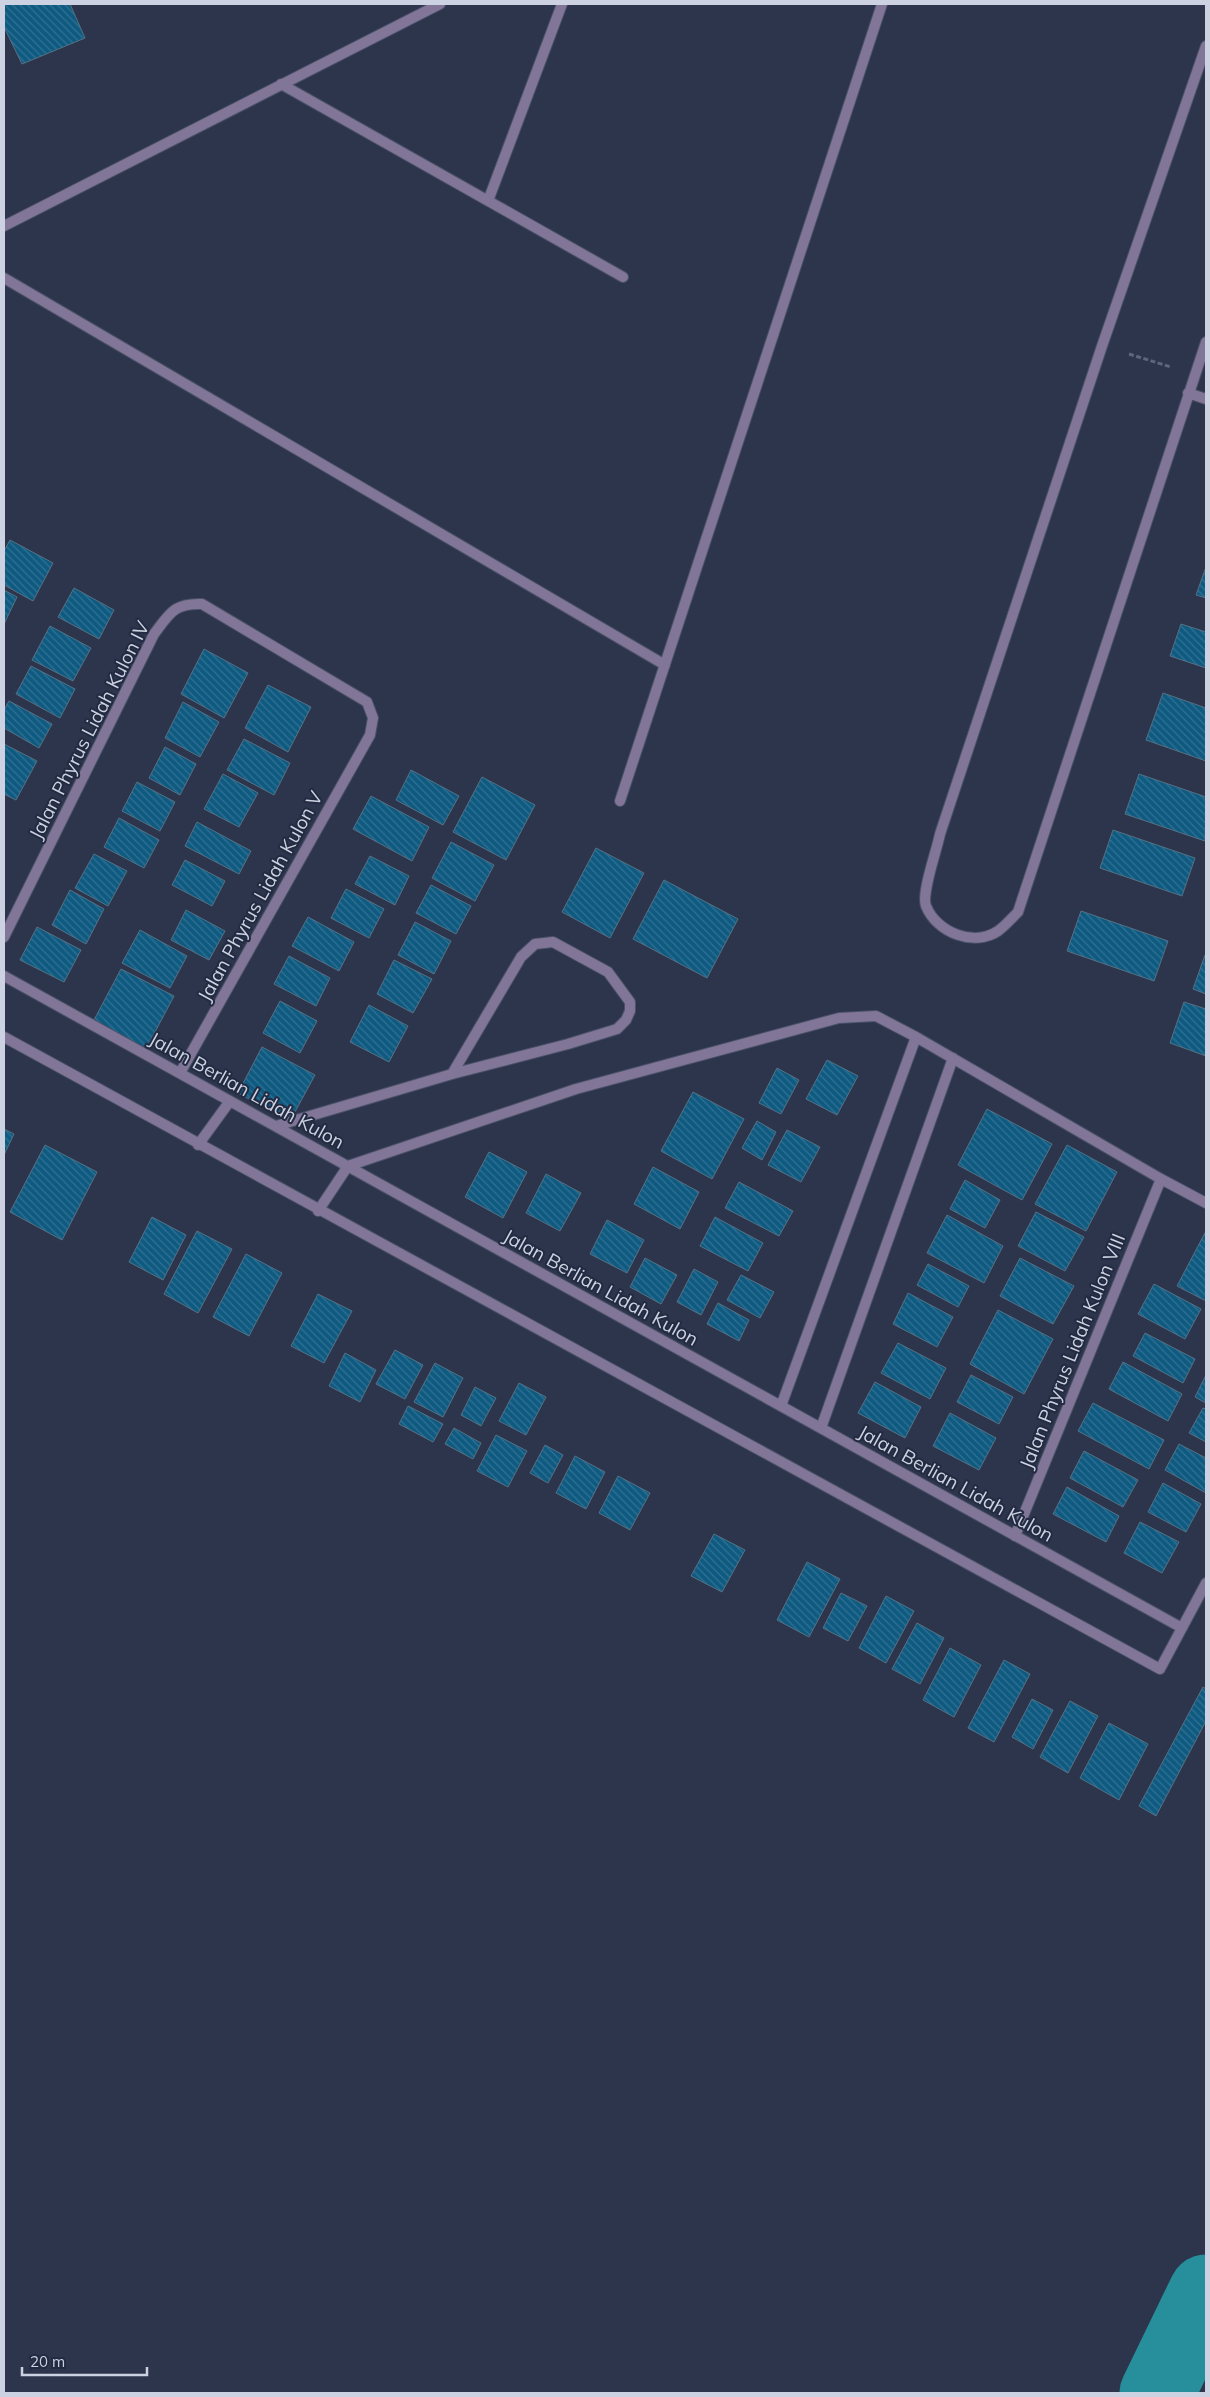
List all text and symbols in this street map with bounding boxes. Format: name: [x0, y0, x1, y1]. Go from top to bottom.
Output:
street label: Jalan Phyrus Lidah Kulon IV: [23, 616, 155, 843]
street label: Jalan Phyrus Lidah Kulon V: [192, 786, 328, 1005]
street label: Jalan Berlian Lidah Kulon: [145, 1026, 349, 1154]
street label: Jalan Berlian Lidah Kulon: [499, 1223, 703, 1351]
street label: Jalan Phyrus Lidah Kulon VIII: [1014, 1230, 1130, 1472]
street label: Jalan Berlian Lidah Kulon: [854, 1419, 1058, 1547]
scale bar: [22, 2344, 148, 2376]
text: 20 m: [30, 2352, 65, 2371]

